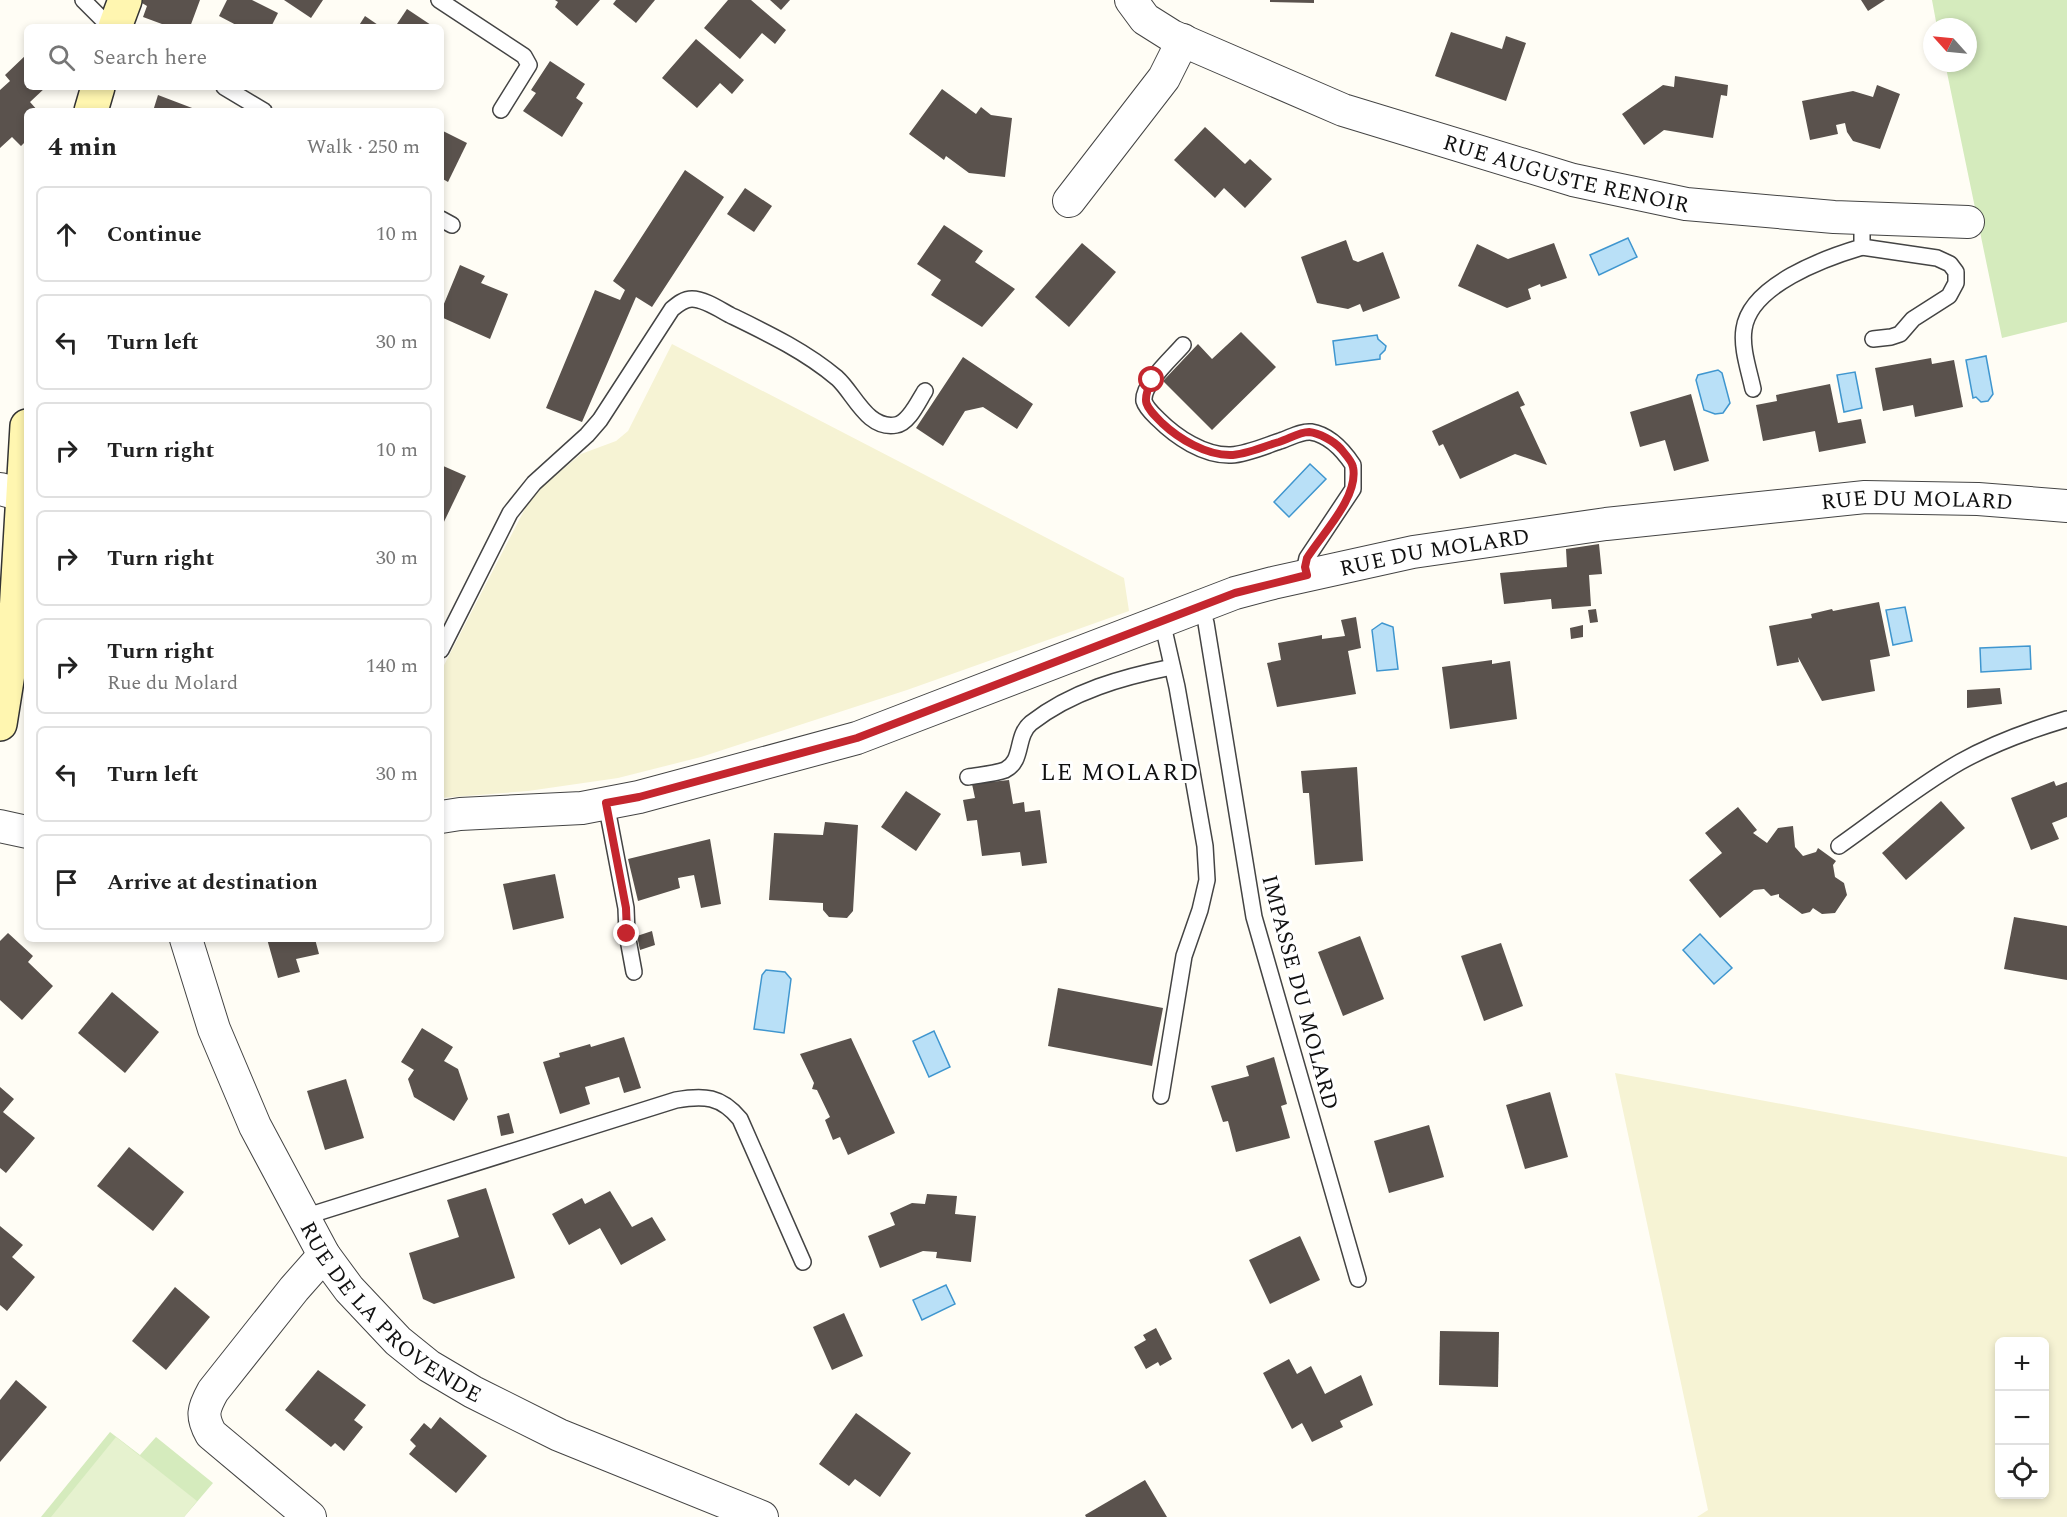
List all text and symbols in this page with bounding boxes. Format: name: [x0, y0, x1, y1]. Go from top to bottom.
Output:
north arrow: [1923, 18, 1977, 72]
search box: [24, 24, 444, 90]
icon: search: [45, 41, 78, 74]
text: Search here: [93, 41, 207, 74]
street label: RUE AUGUSTE RENOIR: [1439, 126, 1692, 222]
text: 4 min: [48, 127, 117, 167]
text: Walk · 250 m: [307, 132, 420, 162]
icon: ahead: [50, 218, 83, 251]
text: Continue: [107, 218, 202, 251]
text: 10 m: [376, 219, 418, 249]
icon: left: [50, 326, 83, 359]
text: Turn left: [107, 326, 199, 359]
text: 30 m: [376, 327, 418, 357]
route start: [1138, 366, 1164, 392]
icon: right: [50, 434, 83, 467]
text: Turn right: [107, 434, 214, 467]
text: 10 m: [376, 435, 418, 465]
street label: RUE DU MOLARD: [1819, 482, 2014, 520]
street label: RUE DU MOLARD: [1337, 520, 1532, 586]
icon: right: [50, 542, 83, 575]
text: Turn right: [107, 542, 214, 575]
text: 30 m: [376, 543, 418, 573]
text: Turn right: [107, 635, 214, 668]
icon: right: [50, 650, 83, 683]
text: 140 m: [366, 651, 418, 681]
text: Rue du Molard: [107, 668, 238, 698]
district label: LE MOLARD: [1040, 755, 1200, 791]
icon: left: [50, 758, 83, 791]
text: Turn left: [107, 758, 199, 791]
text: 30 m: [376, 759, 418, 789]
icon: arrive: [50, 866, 83, 899]
text: Arrive at destination: [107, 866, 318, 899]
street label: IMPASSE DU MOLARD: [1252, 871, 1347, 1114]
route end: [613, 920, 639, 946]
street label: RUE DE LA PROVENDE: [291, 1216, 487, 1412]
map controls: [1995, 1337, 2049, 1499]
button: +: [1995, 1337, 2049, 1391]
button: −: [1995, 1391, 2049, 1445]
button: locate: [1995, 1445, 2049, 1499]

